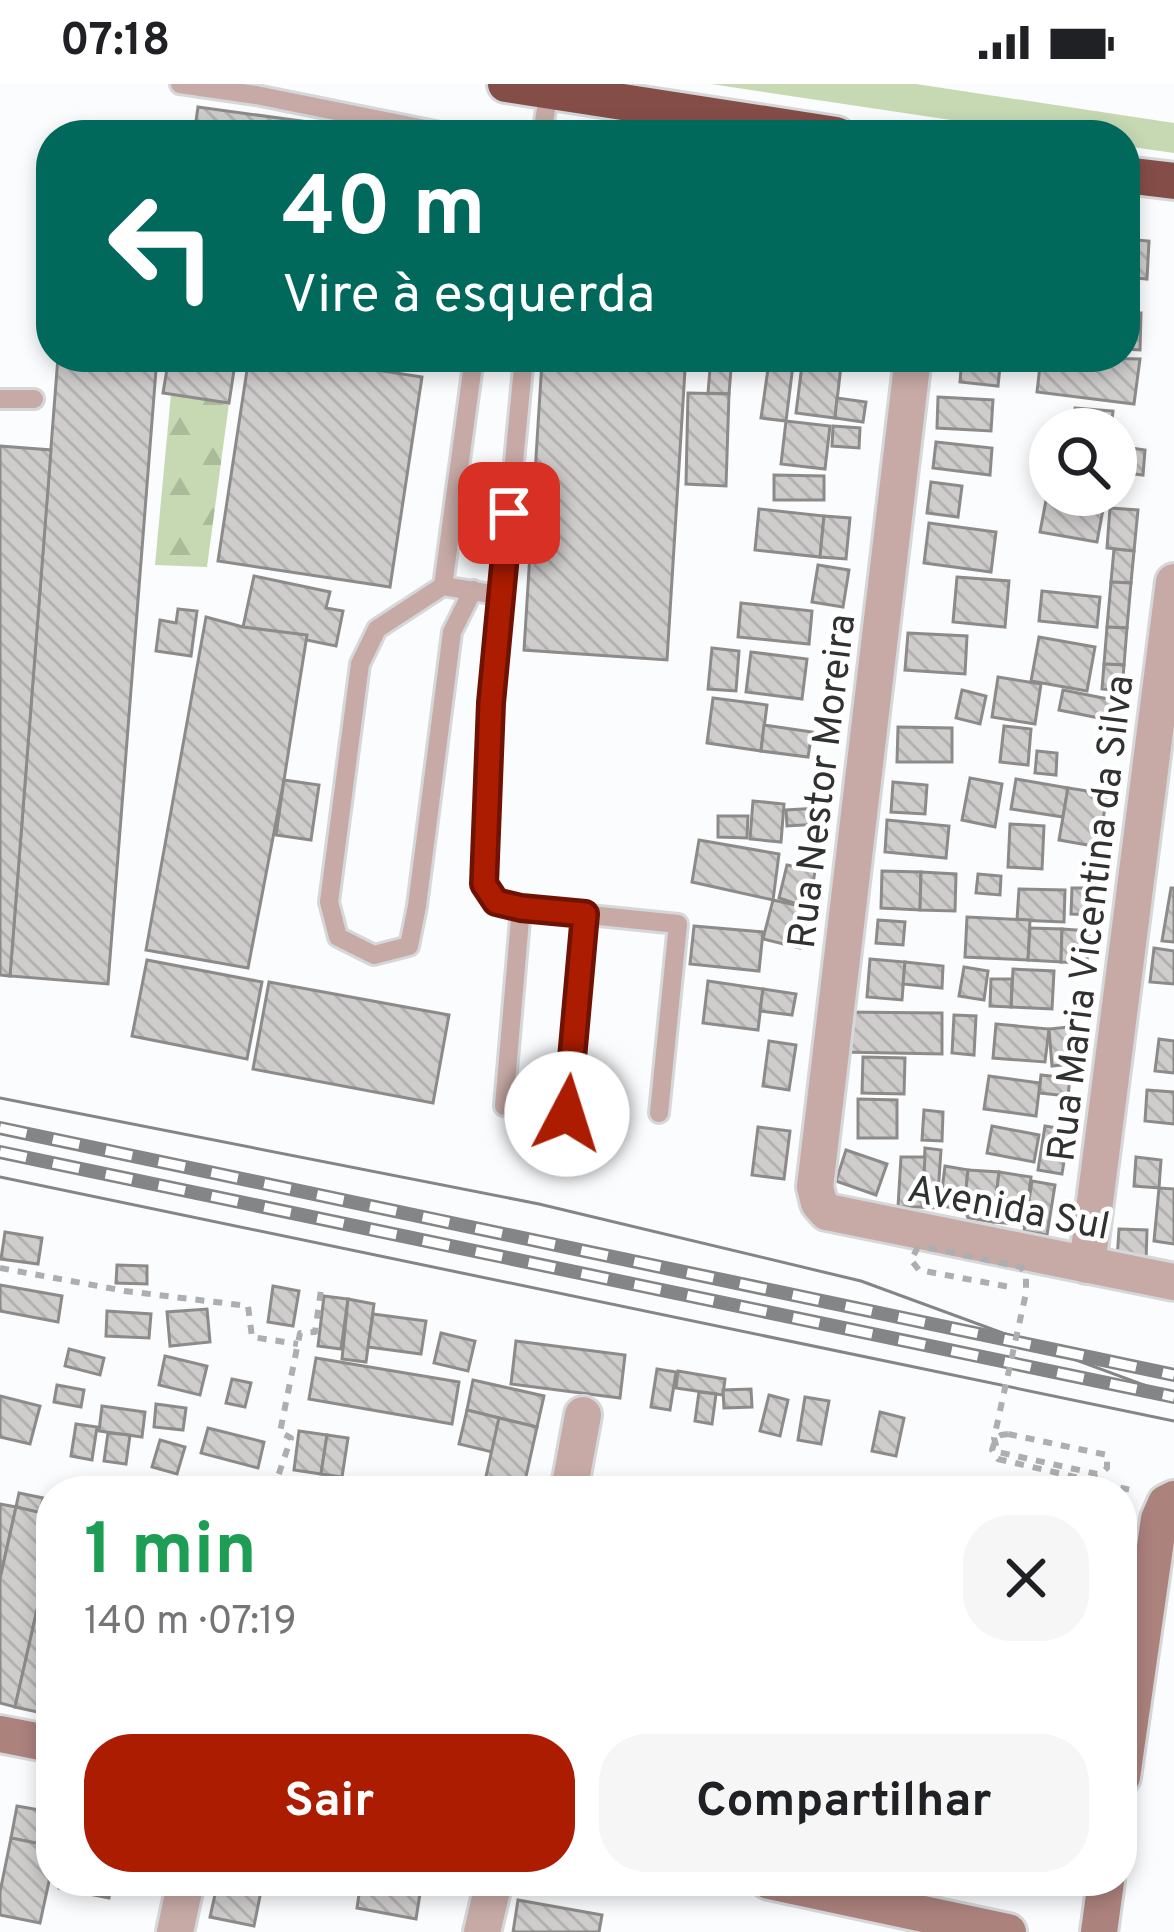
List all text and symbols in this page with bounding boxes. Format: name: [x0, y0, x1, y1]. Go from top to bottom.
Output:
text: 07:18: [60, 14, 170, 71]
text: 40 m: [282, 159, 486, 265]
icon: left: [84, 168, 240, 324]
text: Vire à esquerda: [282, 263, 655, 332]
map controls: [1029, 408, 1137, 516]
button: search: [1029, 408, 1137, 516]
pin: [458, 462, 560, 564]
icon: arrive: [476, 480, 542, 546]
street label: Rua Nestor Moreira: [780, 611, 869, 952]
street label: Rua Maria Vicentina da Silva: [1039, 672, 1148, 1165]
position arrow: [504, 1051, 630, 1177]
street label: Avenida Sul: [903, 1167, 1113, 1254]
text: 1 min: [84, 1508, 257, 1600]
button: close: [963, 1515, 1089, 1641]
text: 140 m · 07:19: [84, 1599, 297, 1648]
button: Sair: [84, 1734, 575, 1872]
button: Compartilhar: [599, 1734, 1089, 1872]

